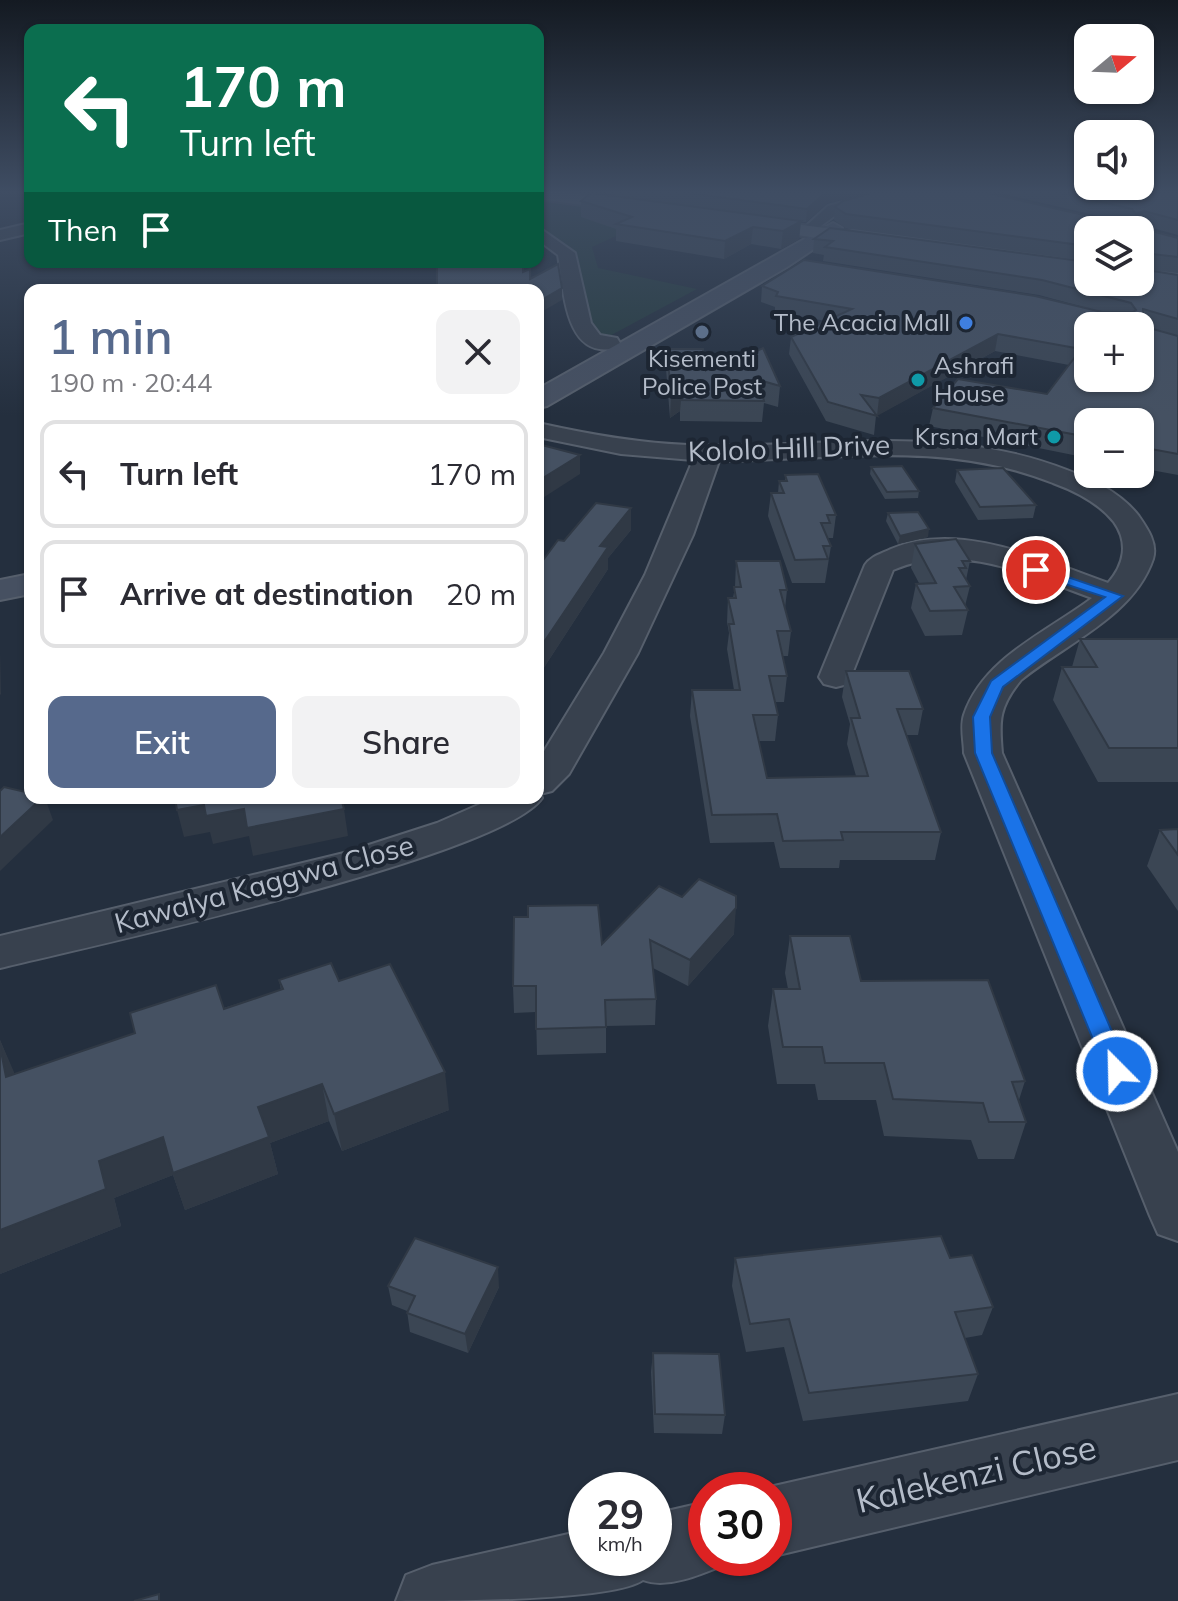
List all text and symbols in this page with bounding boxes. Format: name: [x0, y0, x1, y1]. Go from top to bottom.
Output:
north arrow: [1074, 24, 1154, 104]
map controls: [1074, 24, 1154, 488]
text: 170 m: [180, 51, 347, 121]
icon: left: [48, 56, 152, 160]
text: Turn left: [180, 120, 316, 165]
button: sound: [1074, 120, 1154, 200]
icon: arrive: [134, 208, 178, 252]
text: Then: [48, 211, 118, 249]
button: layers: [1074, 216, 1154, 296]
text: 1 min: [48, 306, 173, 366]
place label: The Acacia Mall: [774, 307, 950, 337]
button: close: [436, 310, 520, 394]
button: +: [1074, 312, 1154, 392]
marker: The Acacia Mall: [957, 314, 975, 332]
marker: Kisementi Police Post: [693, 323, 711, 341]
place label: Kisementi Police Post: [642, 343, 762, 401]
place label: Ashrafi House: [934, 350, 1014, 408]
text: 190 m · 20:44: [48, 366, 212, 399]
marker: Ashrafi House: [909, 371, 927, 389]
button: −: [1074, 408, 1154, 488]
place label: Krsna Mart: [915, 421, 1038, 451]
street label: Kololo Hill Drive: [687, 426, 891, 469]
marker: Krsna Mart: [1045, 428, 1063, 446]
icon: left: [52, 452, 96, 496]
text: Turn left: [120, 455, 238, 493]
text: 170 m: [428, 455, 516, 493]
pin: [1002, 536, 1070, 604]
icon: arrive: [1014, 548, 1058, 592]
icon: arrive: [52, 572, 96, 616]
text: Arrive at destination: [120, 575, 414, 613]
text: 20 m: [446, 575, 516, 613]
button: Exit: [48, 696, 276, 788]
button: Share: [292, 696, 520, 788]
street label: Kawalya Kaggwa Close: [111, 827, 417, 940]
position arrow: [1075, 1029, 1159, 1113]
street label: Kalekenzi Close: [852, 1425, 1100, 1522]
speed limit sign: 30: [688, 1472, 792, 1576]
text: 29: [596, 1489, 644, 1539]
text: km/h: [597, 1531, 643, 1556]

